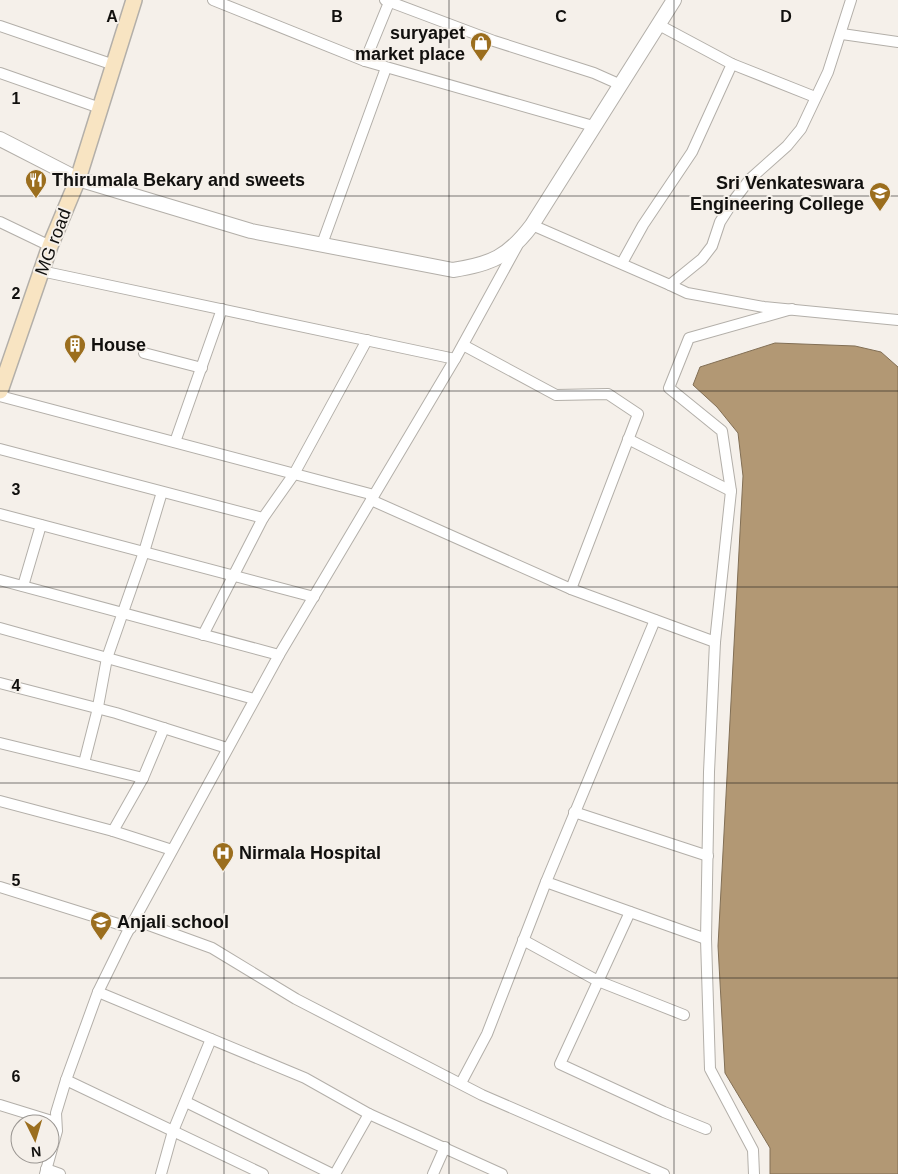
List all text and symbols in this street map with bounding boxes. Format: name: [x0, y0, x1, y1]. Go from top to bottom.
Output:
text: A: [106, 8, 118, 25]
text: B: [331, 8, 343, 25]
text: C: [555, 8, 567, 25]
text: D: [780, 8, 792, 25]
place label: suryapet market place: [355, 23, 465, 64]
shop icon: suryapet market place: [469, 31, 493, 62]
text: 1: [12, 90, 21, 107]
restaurant icon: Thirumala Bekary and sweets: [24, 168, 48, 199]
place label: Thirumala Bekary and sweets: [52, 170, 305, 190]
place label: Sri Venkateswara Engineering College: [690, 173, 865, 214]
school or university icon: Sri Venkateswara Engineering College: [868, 181, 892, 212]
street label: MG road: [31, 206, 75, 278]
text: 2: [12, 285, 21, 302]
building icon: House: [63, 333, 87, 364]
place label: House: [91, 335, 146, 355]
text: 3: [12, 481, 21, 498]
text: 4: [12, 677, 21, 694]
hospital icon: Nirmala Hospital: [211, 841, 235, 872]
place label: Nirmala Hospital: [239, 843, 381, 863]
text: 5: [12, 872, 21, 889]
school or university icon: Anjali school: [89, 910, 113, 941]
place label: Anjali school: [117, 912, 229, 932]
text: 6: [12, 1068, 21, 1085]
north arrow: [10, 1114, 60, 1164]
text: N: [30, 1144, 42, 1160]

